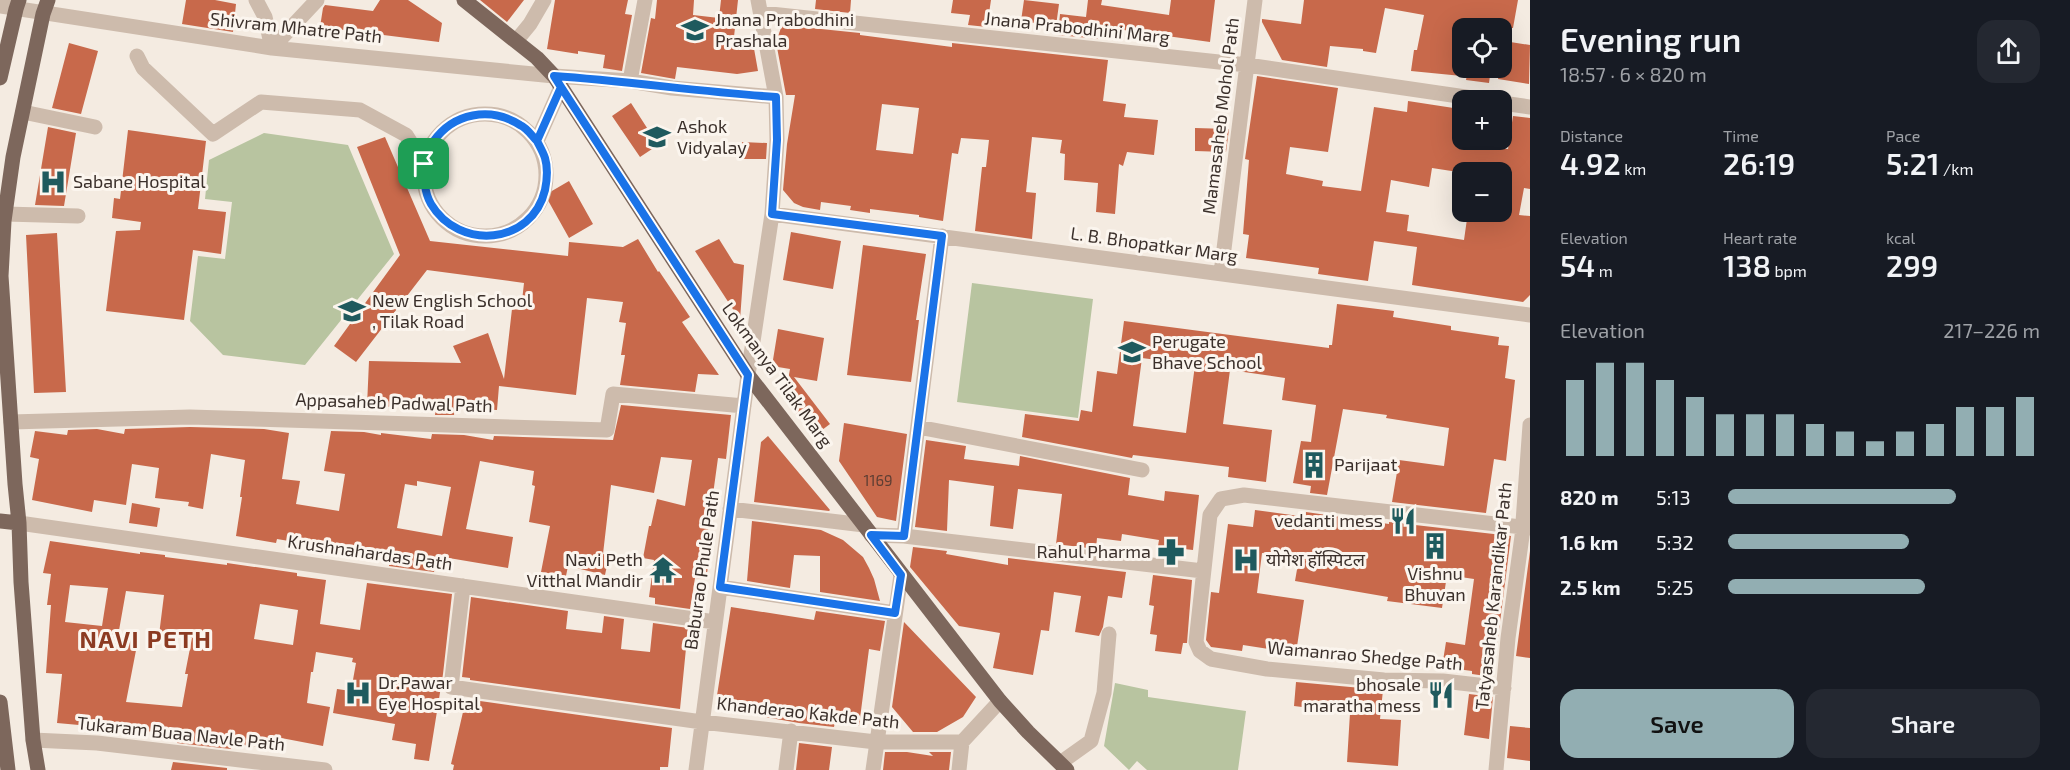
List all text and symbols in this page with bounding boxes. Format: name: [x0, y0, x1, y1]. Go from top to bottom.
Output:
street label: Jnana Prabodhini Marg: [983, 6, 1171, 48]
street label: Shivram Mhatre Path: [209, 7, 383, 47]
place label: Jnana Prabodhini Prashala: [715, 8, 854, 51]
school or university icon: Jnana Prabodhini Prashala: [680, 15, 710, 45]
street label: Mamasaheb Mohol Path: [1197, 16, 1243, 216]
map controls: [1452, 18, 1512, 222]
button: locate: [1452, 18, 1512, 78]
text: Evening run: [1560, 19, 1741, 59]
button: share: [1977, 20, 2040, 83]
text: 18:57 · 6 × 820 m: [1560, 62, 1707, 86]
button: +: [1452, 90, 1512, 150]
place label: Ashok Vidyalay: [677, 115, 747, 158]
school or university icon: Ashok Vidyalay: [642, 122, 672, 152]
text: Distance: [1560, 126, 1623, 145]
text: Time: [1723, 126, 1759, 145]
text: Pace: [1886, 126, 1920, 145]
pin: [398, 138, 449, 189]
text: 4.92: [1560, 145, 1621, 181]
text: 26:19: [1723, 145, 1795, 181]
text: 5:21: [1886, 145, 1940, 181]
icon: arrive: [407, 147, 440, 180]
text: km: [1621, 159, 1646, 178]
text: /km: [1940, 159, 1974, 178]
button: −: [1452, 162, 1512, 222]
hospital icon: Sabane Hospital: [38, 167, 68, 197]
place label: Sabane Hospital: [73, 170, 206, 192]
street label: L. B. Bhopatkar Marg: [1069, 221, 1239, 267]
text: Elevation: [1560, 228, 1628, 247]
text: Heart rate: [1723, 228, 1797, 247]
text: kcal: [1886, 228, 1915, 247]
text: 54: [1560, 247, 1595, 283]
text: 138: [1723, 247, 1771, 283]
text: 299: [1886, 247, 1938, 283]
text: m: [1595, 261, 1613, 280]
text: bpm: [1771, 261, 1807, 280]
place label: New English School , Tilak Road: [372, 289, 533, 332]
school or university icon: New English School , Tilak Road: [337, 296, 367, 326]
street label: Lokmanya Tilak Marg: [718, 298, 838, 451]
text: Elevation: [1560, 318, 1645, 342]
text: 217–226 m: [1943, 318, 2040, 342]
place label: Perugate Bhave School: [1152, 330, 1262, 373]
school or university icon: Perugate Bhave School: [1117, 337, 1147, 367]
street label: Appasaheb Padwal Path: [295, 388, 493, 416]
building icon: Parijaat: [1299, 450, 1329, 480]
place label: Parijaat: [1334, 453, 1397, 475]
house number: 1169: [863, 471, 893, 489]
street label: Tatyasaheb Karandikar Path: [1470, 481, 1516, 711]
text: 820 m: [1560, 485, 1619, 509]
text: 5:13: [1656, 485, 1691, 509]
street label: Baburao Phule Path: [679, 489, 723, 651]
restaurant icon: vedanti mess: [1388, 506, 1418, 536]
place label: vedanti mess: [1274, 509, 1383, 531]
street label: Krushnahardas Path: [286, 530, 454, 574]
text: 1.6 km: [1560, 530, 1618, 554]
text: 5:32: [1656, 530, 1694, 554]
building icon: Vishnu Bhuvan: [1420, 531, 1450, 561]
pharmacy icon: Rahul Pharma: [1156, 537, 1186, 567]
place label: Rahul Pharma: [1037, 540, 1151, 562]
hospital icon: योगेश हॉस्पिटल: [1231, 545, 1261, 575]
place label: Navi Peth Vitthal Mandir: [526, 548, 643, 591]
place label: योगेश हॉस्पिटल: [1266, 548, 1366, 570]
temple icon: Navi Peth Vitthal Mandir: [648, 555, 678, 585]
place label: Vishnu Bhuvan: [1404, 562, 1466, 605]
text: 2.5 km: [1560, 575, 1621, 599]
text: 5:25: [1656, 575, 1693, 599]
district label: NAVI PETH: [80, 624, 212, 653]
street label: Wamanrao Shedge Path: [1266, 635, 1464, 675]
place label: Dr.Pawar Eye Hospital: [378, 671, 480, 714]
place label: bhosale maratha mess: [1303, 673, 1421, 716]
hospital icon: Dr.Pawar Eye Hospital: [343, 678, 373, 708]
restaurant icon: bhosale maratha mess: [1426, 680, 1456, 710]
button: Save: [1560, 689, 1794, 758]
button: Share: [1806, 689, 2040, 758]
street label: Khanderao Kakde Path: [715, 691, 901, 733]
street label: Tukaram Buaa Navle Path: [76, 711, 286, 755]

